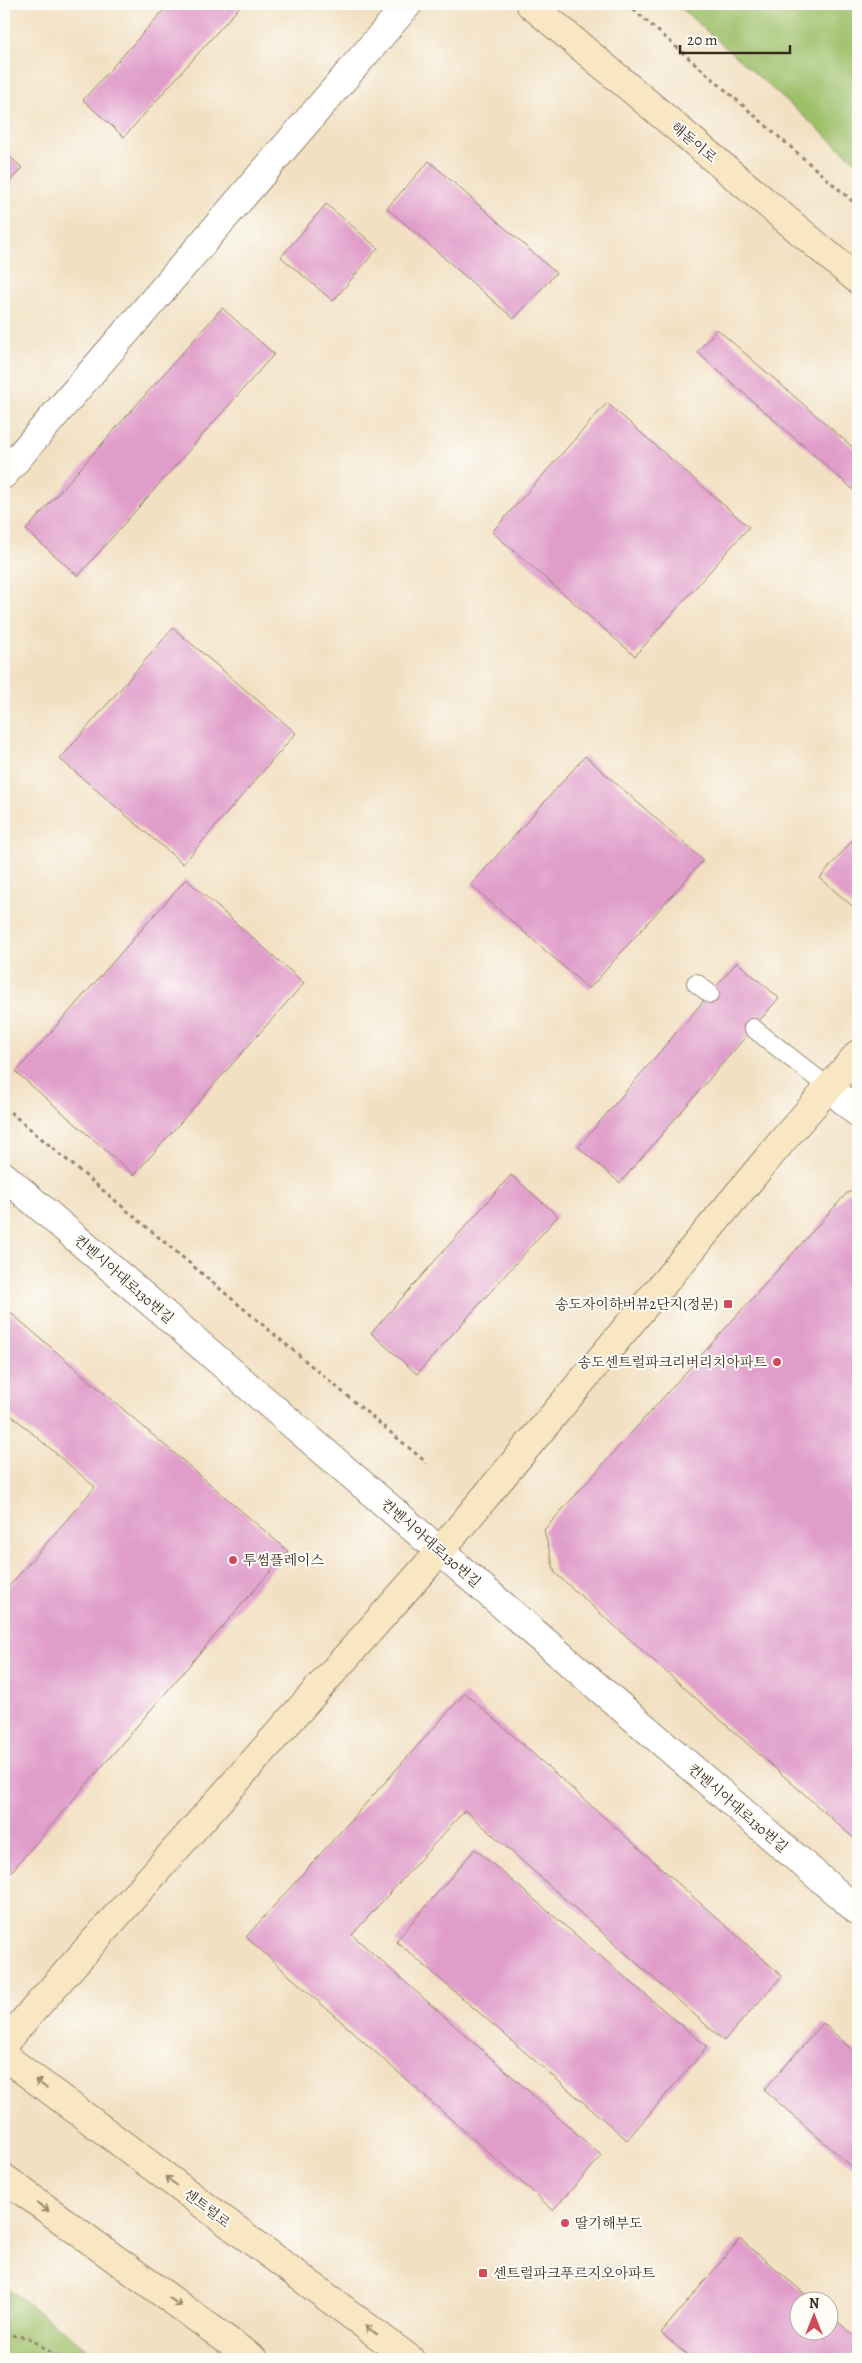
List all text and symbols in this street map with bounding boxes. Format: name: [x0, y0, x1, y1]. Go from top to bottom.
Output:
scale bar: [680, 22, 790, 54]
text: 20 m: [687, 30, 718, 50]
street label: 해돋이로: [667, 118, 721, 167]
street label: 컨벤시아대로130번길: [70, 1231, 178, 1328]
place label: 송도자이하버뷰2단지(정문): [555, 1295, 718, 1314]
marker: 송도자이하버뷰2단지(정문): [722, 1298, 734, 1310]
place label: 송도센트럴파크리버리치아파트: [578, 1353, 767, 1372]
marker: 송도센트럴파크리버리치아파트: [771, 1356, 783, 1368]
street label: 컨벤시아대로130번길: [377, 1495, 485, 1592]
place label: 투썸플레이스: [243, 1551, 325, 1570]
marker: 투썸플레이스: [227, 1554, 239, 1566]
street label: 컨벤시아대로130번길: [684, 1760, 792, 1857]
one-way arrow: [35, 2078, 48, 2089]
one-way arrow: [165, 2175, 178, 2186]
street label: 센트럴로: [179, 2185, 234, 2233]
one-way arrow: [36, 2202, 50, 2212]
place label: 딸기해부도: [575, 2214, 643, 2233]
marker: 딸기해부도: [559, 2217, 571, 2229]
place label: 센트럴파크푸르지오아파트: [493, 2264, 656, 2283]
marker: 센트럴파크푸르지오아파트: [477, 2267, 489, 2279]
north arrow: [790, 2290, 840, 2340]
text: N: [809, 2294, 819, 2313]
one-way arrow: [168, 2297, 182, 2307]
one-way arrow: [364, 2325, 378, 2335]

